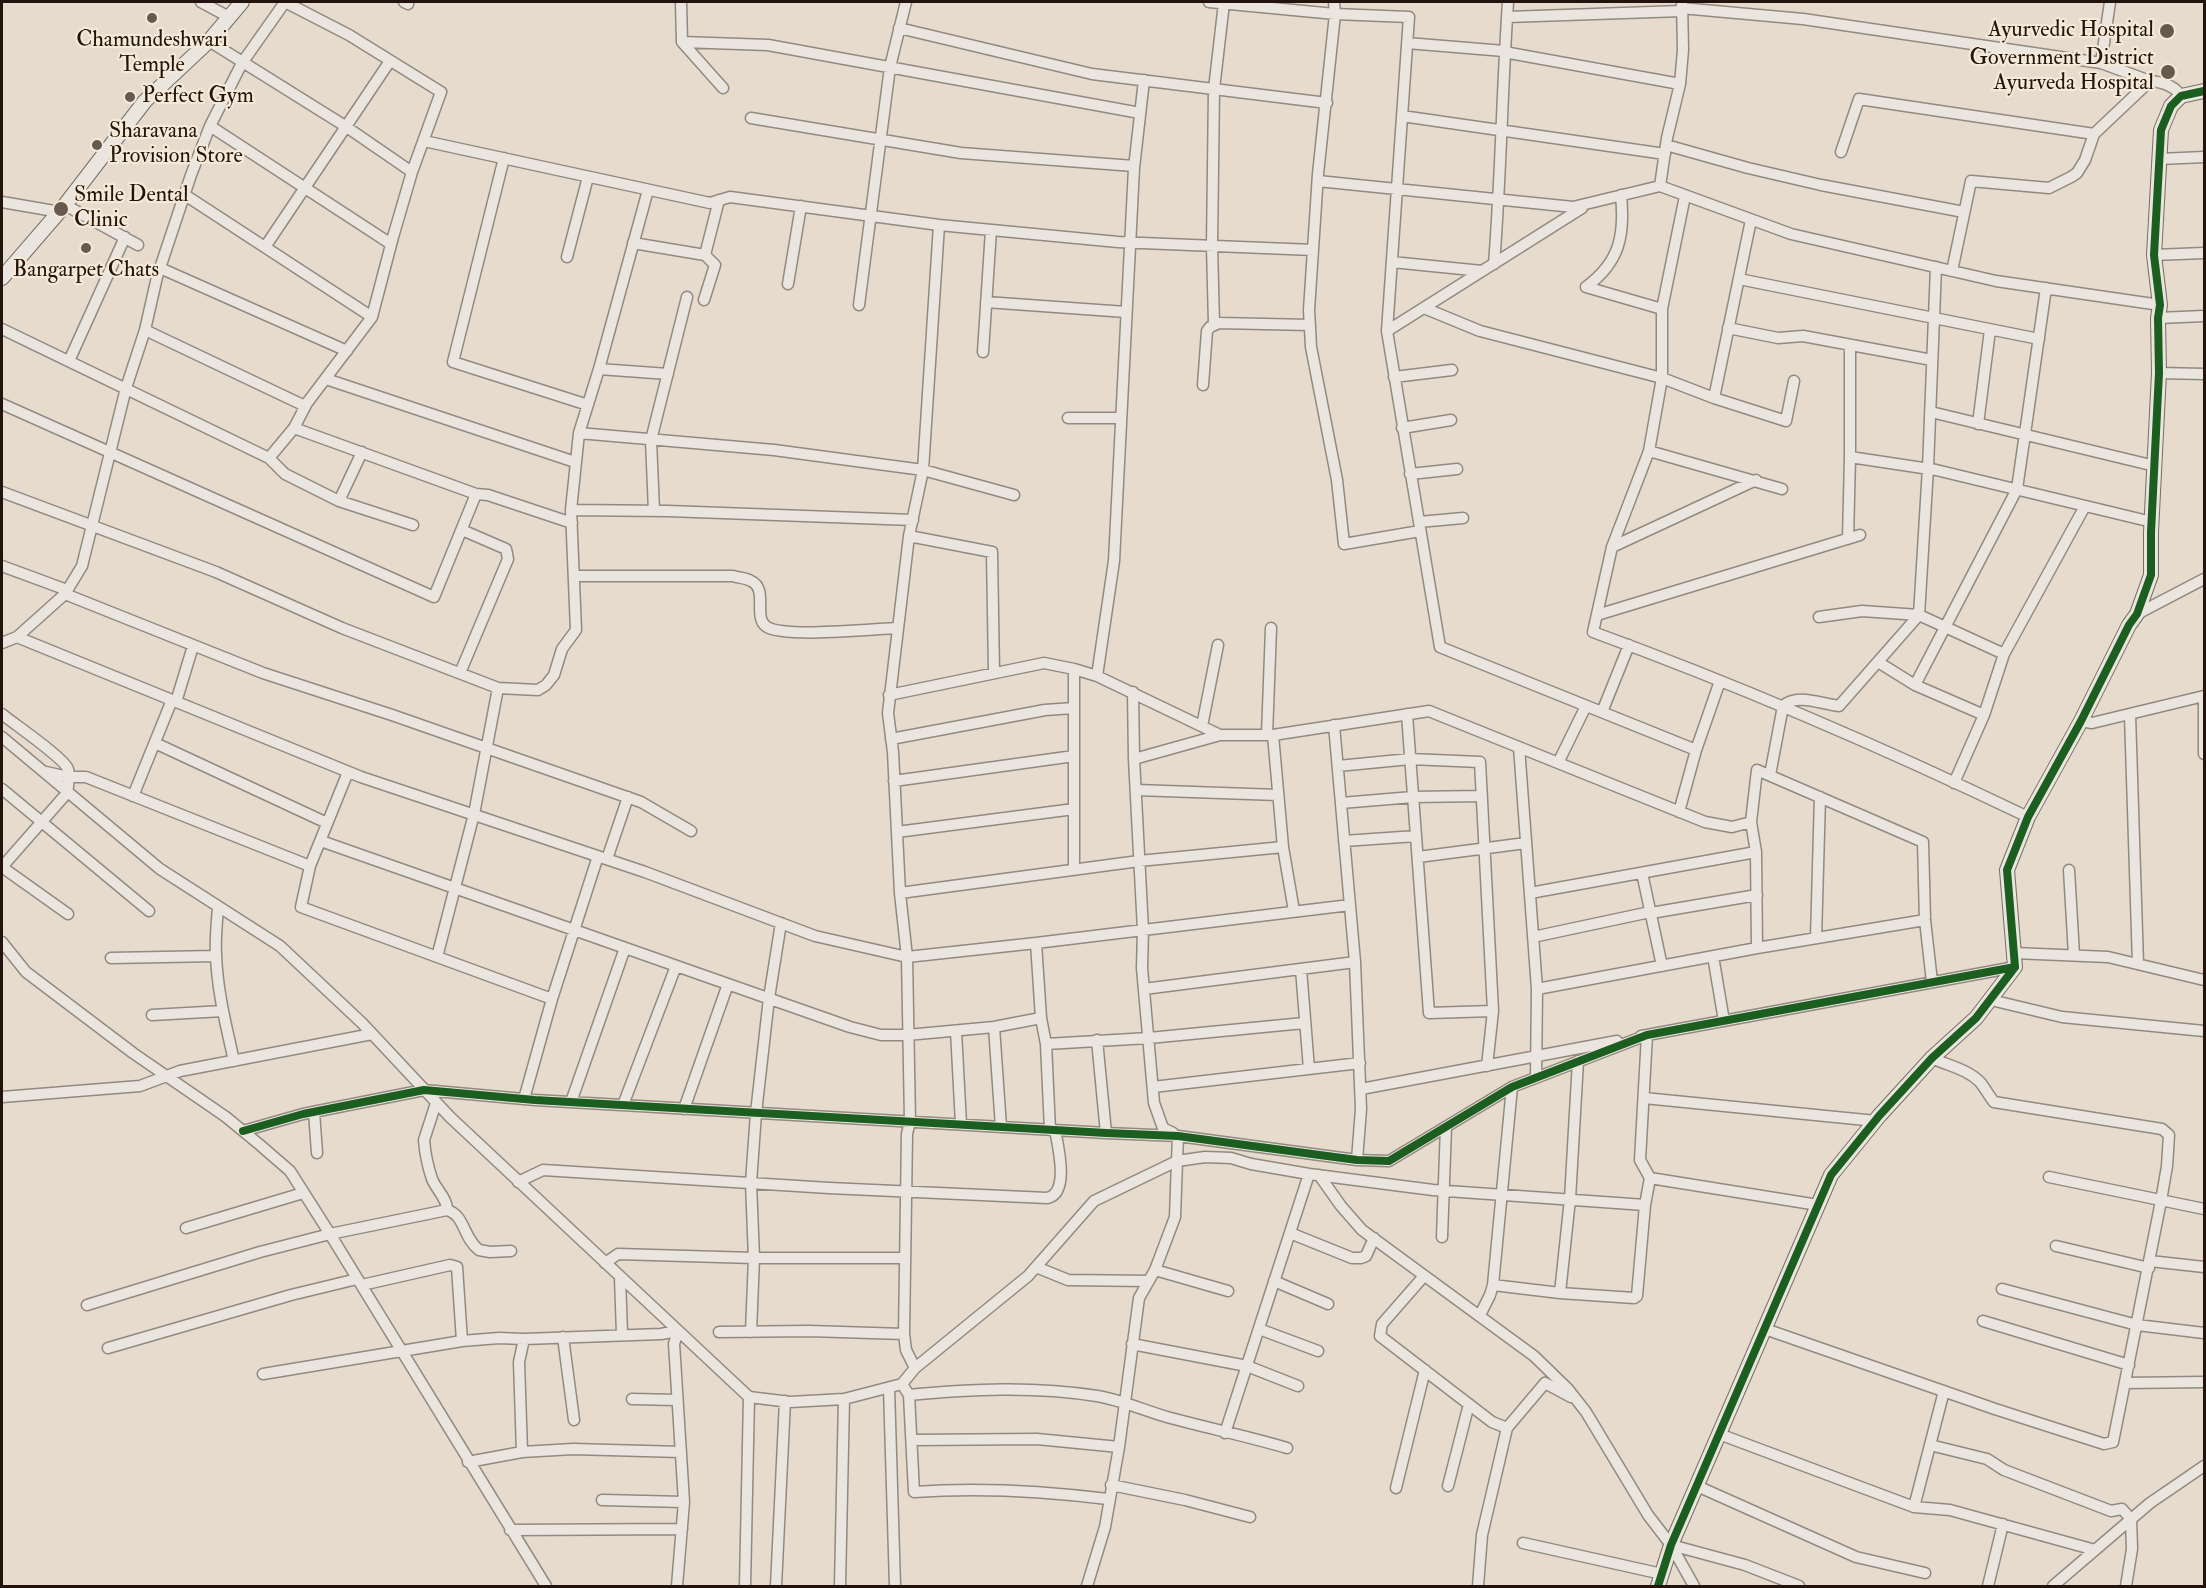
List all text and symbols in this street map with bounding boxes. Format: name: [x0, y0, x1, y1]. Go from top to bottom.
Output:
marker: Chamundeshwari Temple: [145, 11, 159, 25]
place label: Ayurvedic Hospital: [1988, 18, 2154, 44]
marker: Ayurvedic Hospital: [2158, 22, 2176, 40]
place label: Chamundeshwari Temple: [76, 28, 228, 80]
place label: Government District Ayurveda Hospital: [1970, 46, 2154, 98]
marker: Government District Ayurveda Hospital: [2159, 63, 2177, 81]
place label: Perfect Gym: [142, 84, 254, 110]
marker: Perfect Gym: [123, 90, 137, 104]
place label: Sharavana Provision Store: [109, 119, 243, 170]
marker: Sharavana Provision Store: [90, 138, 104, 152]
place label: Smile Dental Clinic: [74, 183, 189, 234]
marker: Smile Dental Clinic: [52, 200, 70, 218]
marker: Bangarpet Chats: [79, 241, 93, 255]
place label: Bangarpet Chats: [13, 258, 159, 284]

